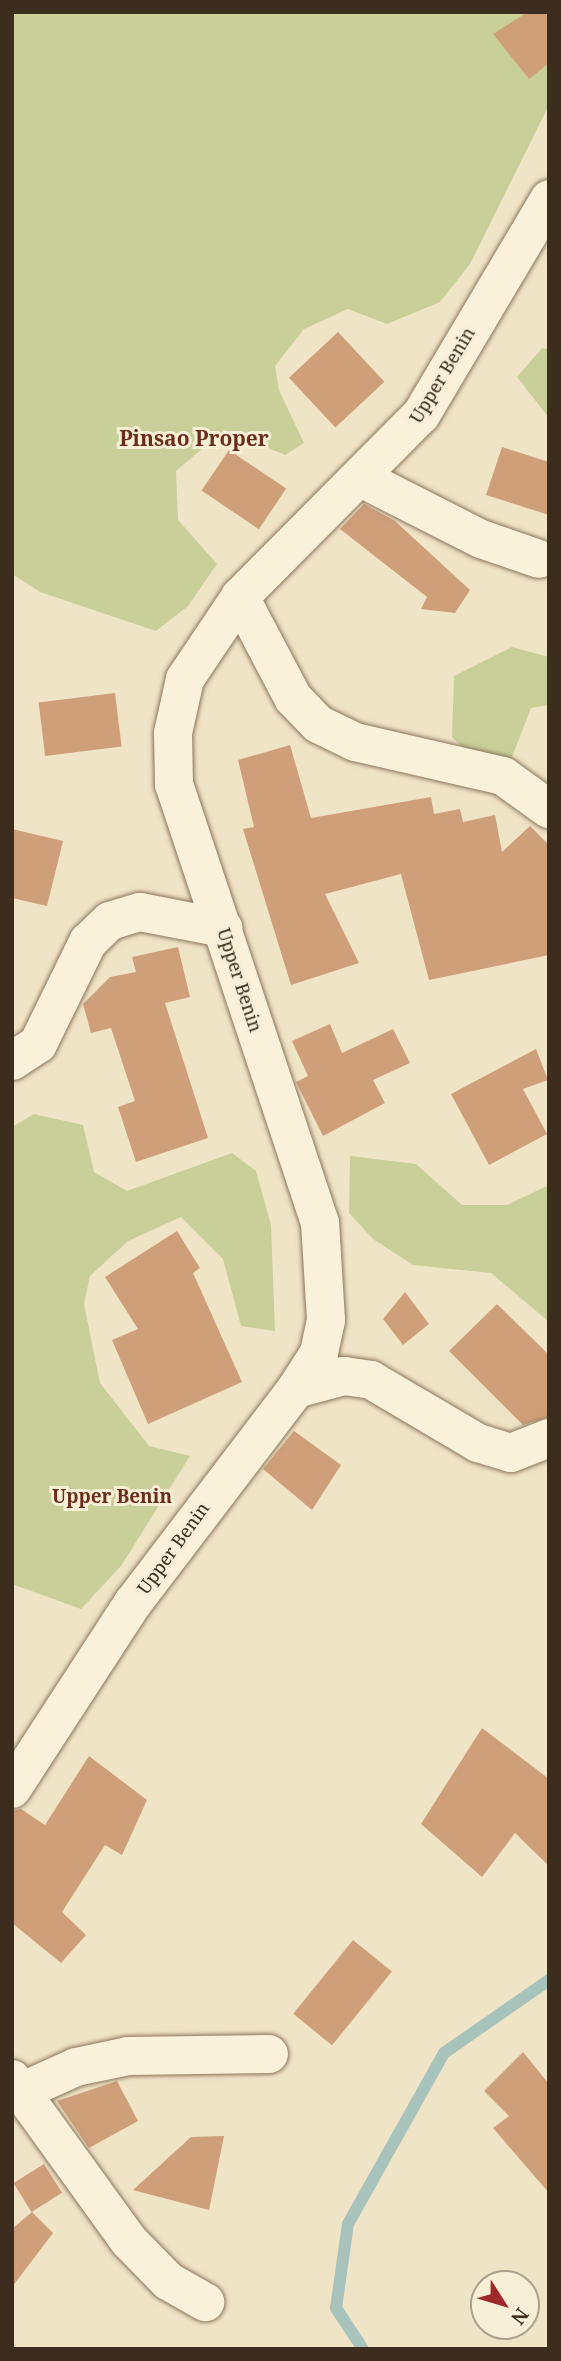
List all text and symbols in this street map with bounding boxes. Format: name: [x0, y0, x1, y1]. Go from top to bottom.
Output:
street label: Upper Benin: [405, 323, 479, 427]
district label: Pinsao Proper: [119, 425, 269, 451]
street label: Upper Benin: [213, 925, 267, 1035]
district label: Upper Benin: [52, 1486, 172, 1508]
street label: Upper Benin: [132, 1498, 214, 1598]
north arrow: [470, 2270, 540, 2340]
text: N: [505, 2303, 535, 2330]

